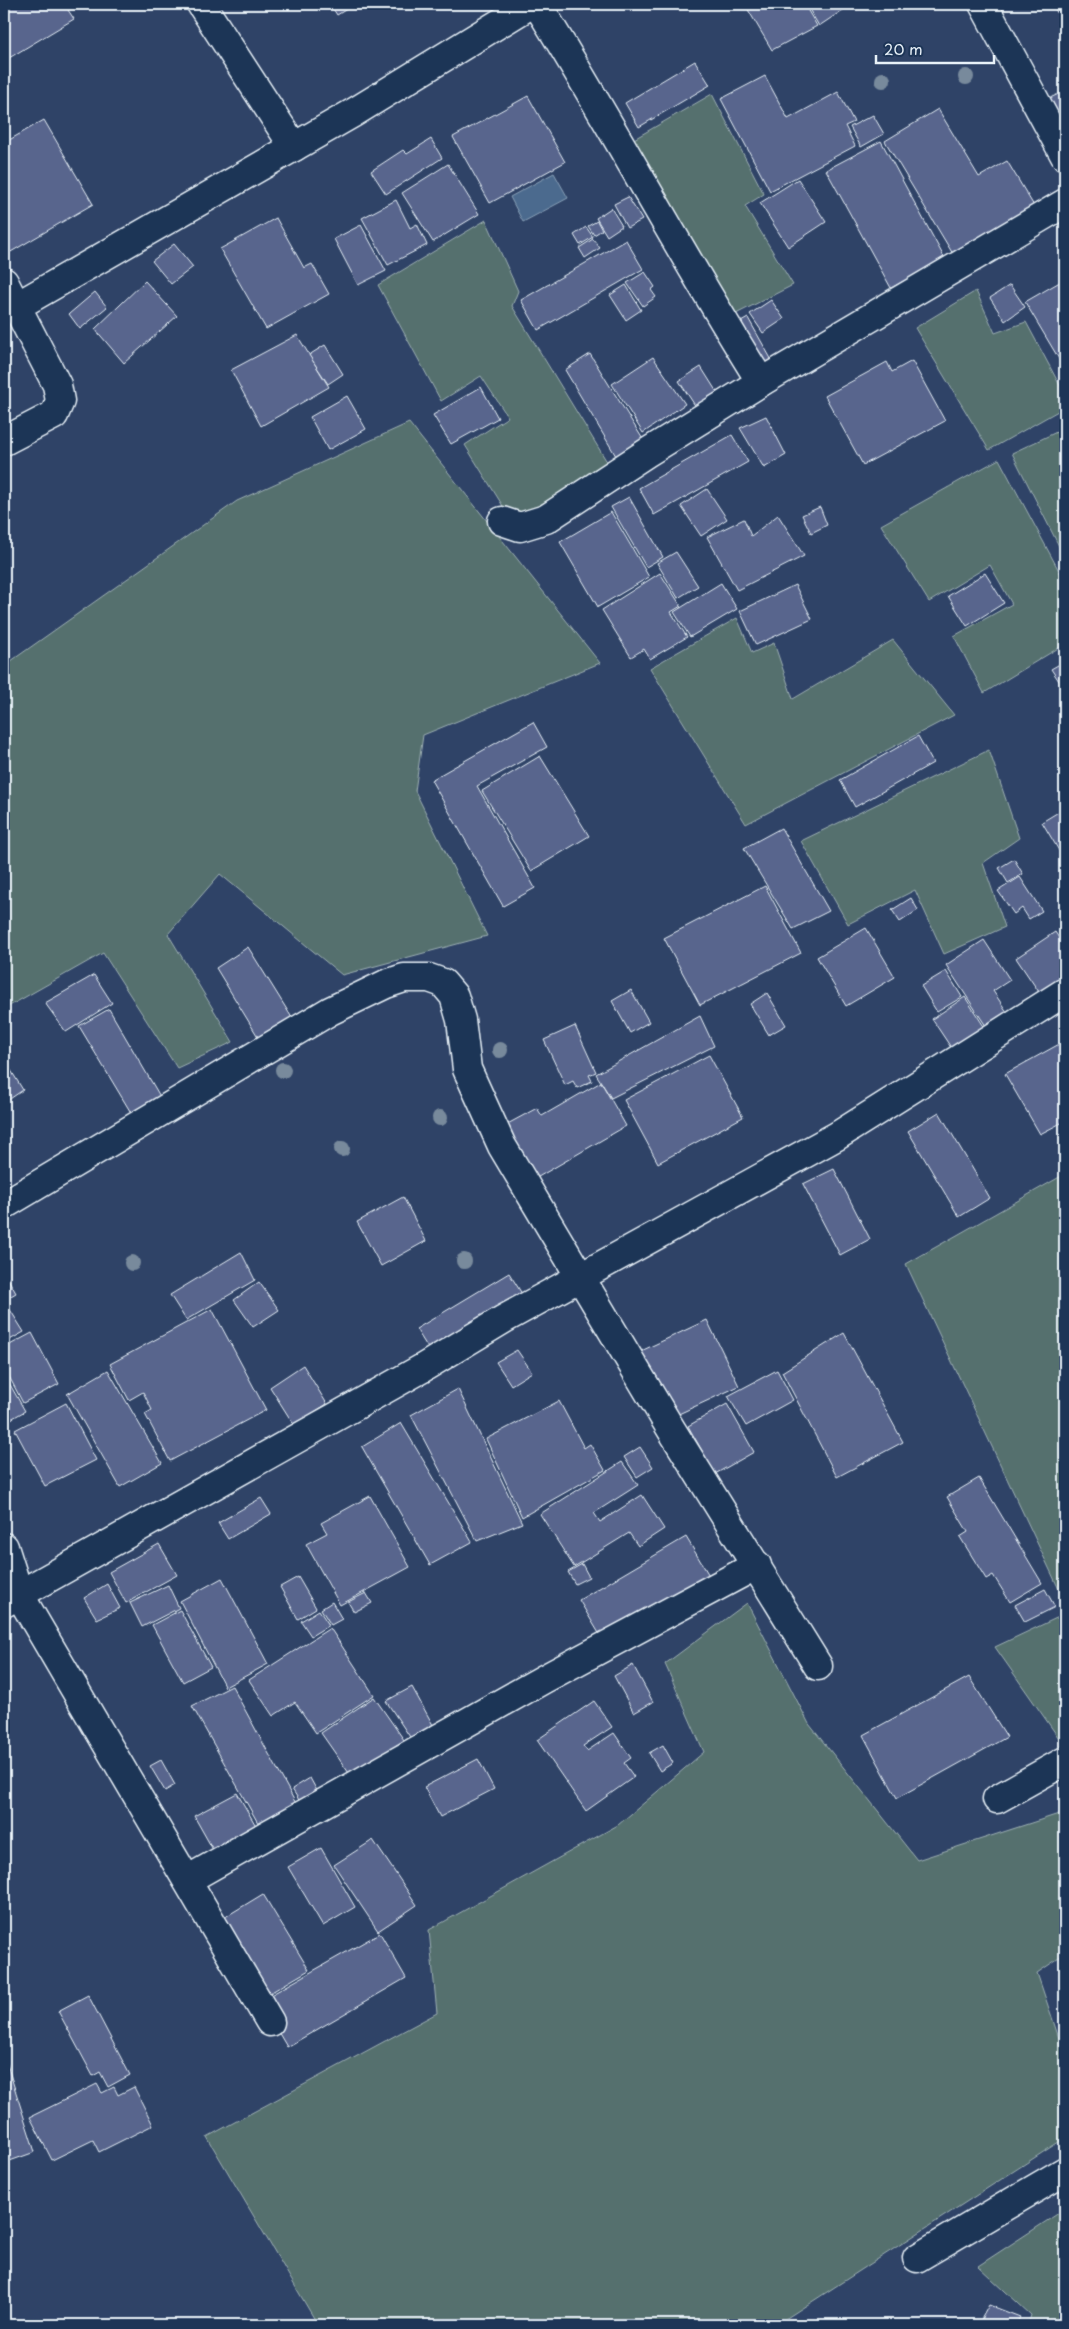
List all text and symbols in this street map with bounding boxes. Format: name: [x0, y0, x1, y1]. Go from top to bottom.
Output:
scale bar: [876, 32, 994, 64]
text: 20 m: [884, 37, 923, 60]

